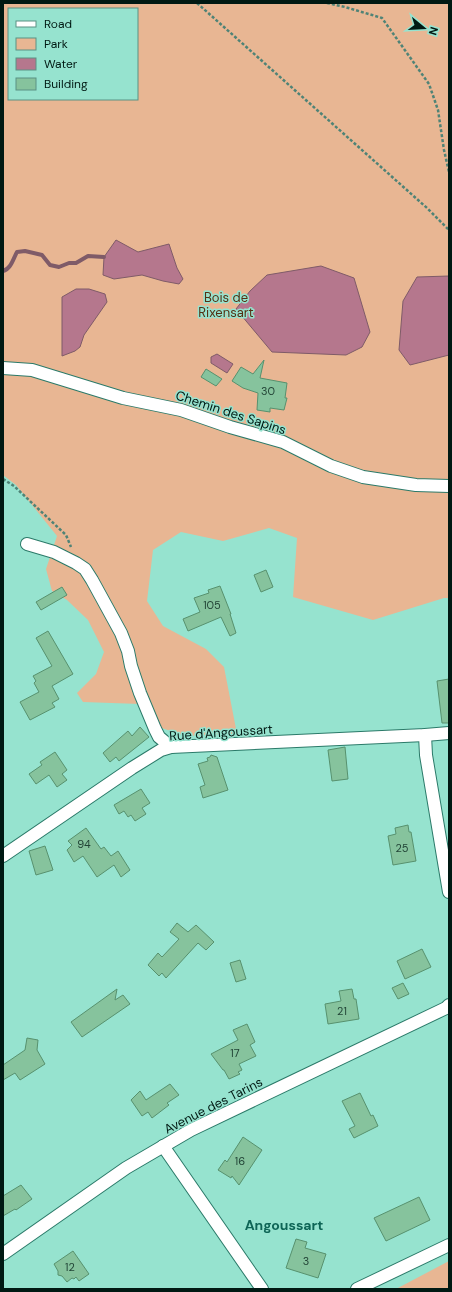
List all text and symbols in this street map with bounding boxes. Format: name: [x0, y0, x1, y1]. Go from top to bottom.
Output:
legend: [8, 8, 138, 100]
north arrow: [404, 8, 444, 48]
text: Road: [44, 16, 72, 32]
text: N: [426, 25, 441, 37]
text: Park: [44, 36, 68, 52]
text: Water: [44, 56, 78, 72]
text: Building: [44, 76, 88, 92]
park label: Bois de Rixensart: [198, 289, 254, 321]
house number: 30: [261, 384, 275, 398]
street label: Chemin des Sapins: [173, 387, 288, 438]
house number: 105: [203, 598, 221, 612]
street label: Rue d'Angoussart: [169, 720, 273, 745]
house number: 94: [77, 837, 91, 851]
house number: 25: [395, 841, 409, 855]
house number: 21: [337, 1004, 347, 1018]
house number: 17: [230, 1046, 240, 1060]
street label: Avenue des Tarins: [161, 1073, 265, 1138]
house number: 16: [235, 1154, 245, 1168]
district label: Angoussart: [245, 1216, 323, 1234]
house number: 3: [303, 1254, 309, 1268]
house number: 12: [65, 1260, 75, 1274]

